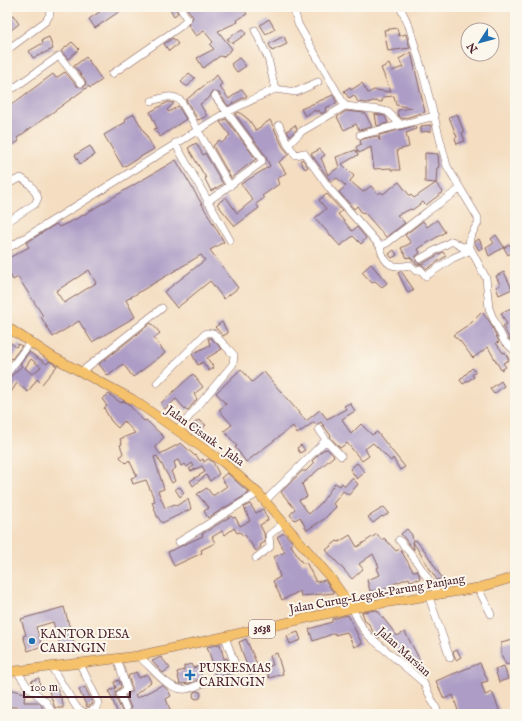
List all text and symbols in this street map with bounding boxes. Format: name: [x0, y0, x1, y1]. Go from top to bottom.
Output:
north arrow: [460, 22, 500, 62]
text: N: [464, 39, 482, 56]
street label: Jalan Cisauk - Jaha: [161, 401, 248, 471]
street label: Jalan Curug–Legok–Parung Panjang: [286, 571, 467, 618]
road number: 3638: [249, 620, 275, 638]
street label: Jalan Marsian: [372, 623, 434, 681]
place label: KANTOR DESA CARINGIN: [40, 627, 130, 656]
marker: KANTOR DESA CARINGIN: [27, 636, 37, 646]
place label: PUSKESMAS CARINGIN: [199, 661, 271, 690]
marker: PUSKESMAS CARINGIN: [184, 669, 196, 681]
scale bar: [24, 673, 130, 699]
text: 100 m: [30, 680, 58, 695]

